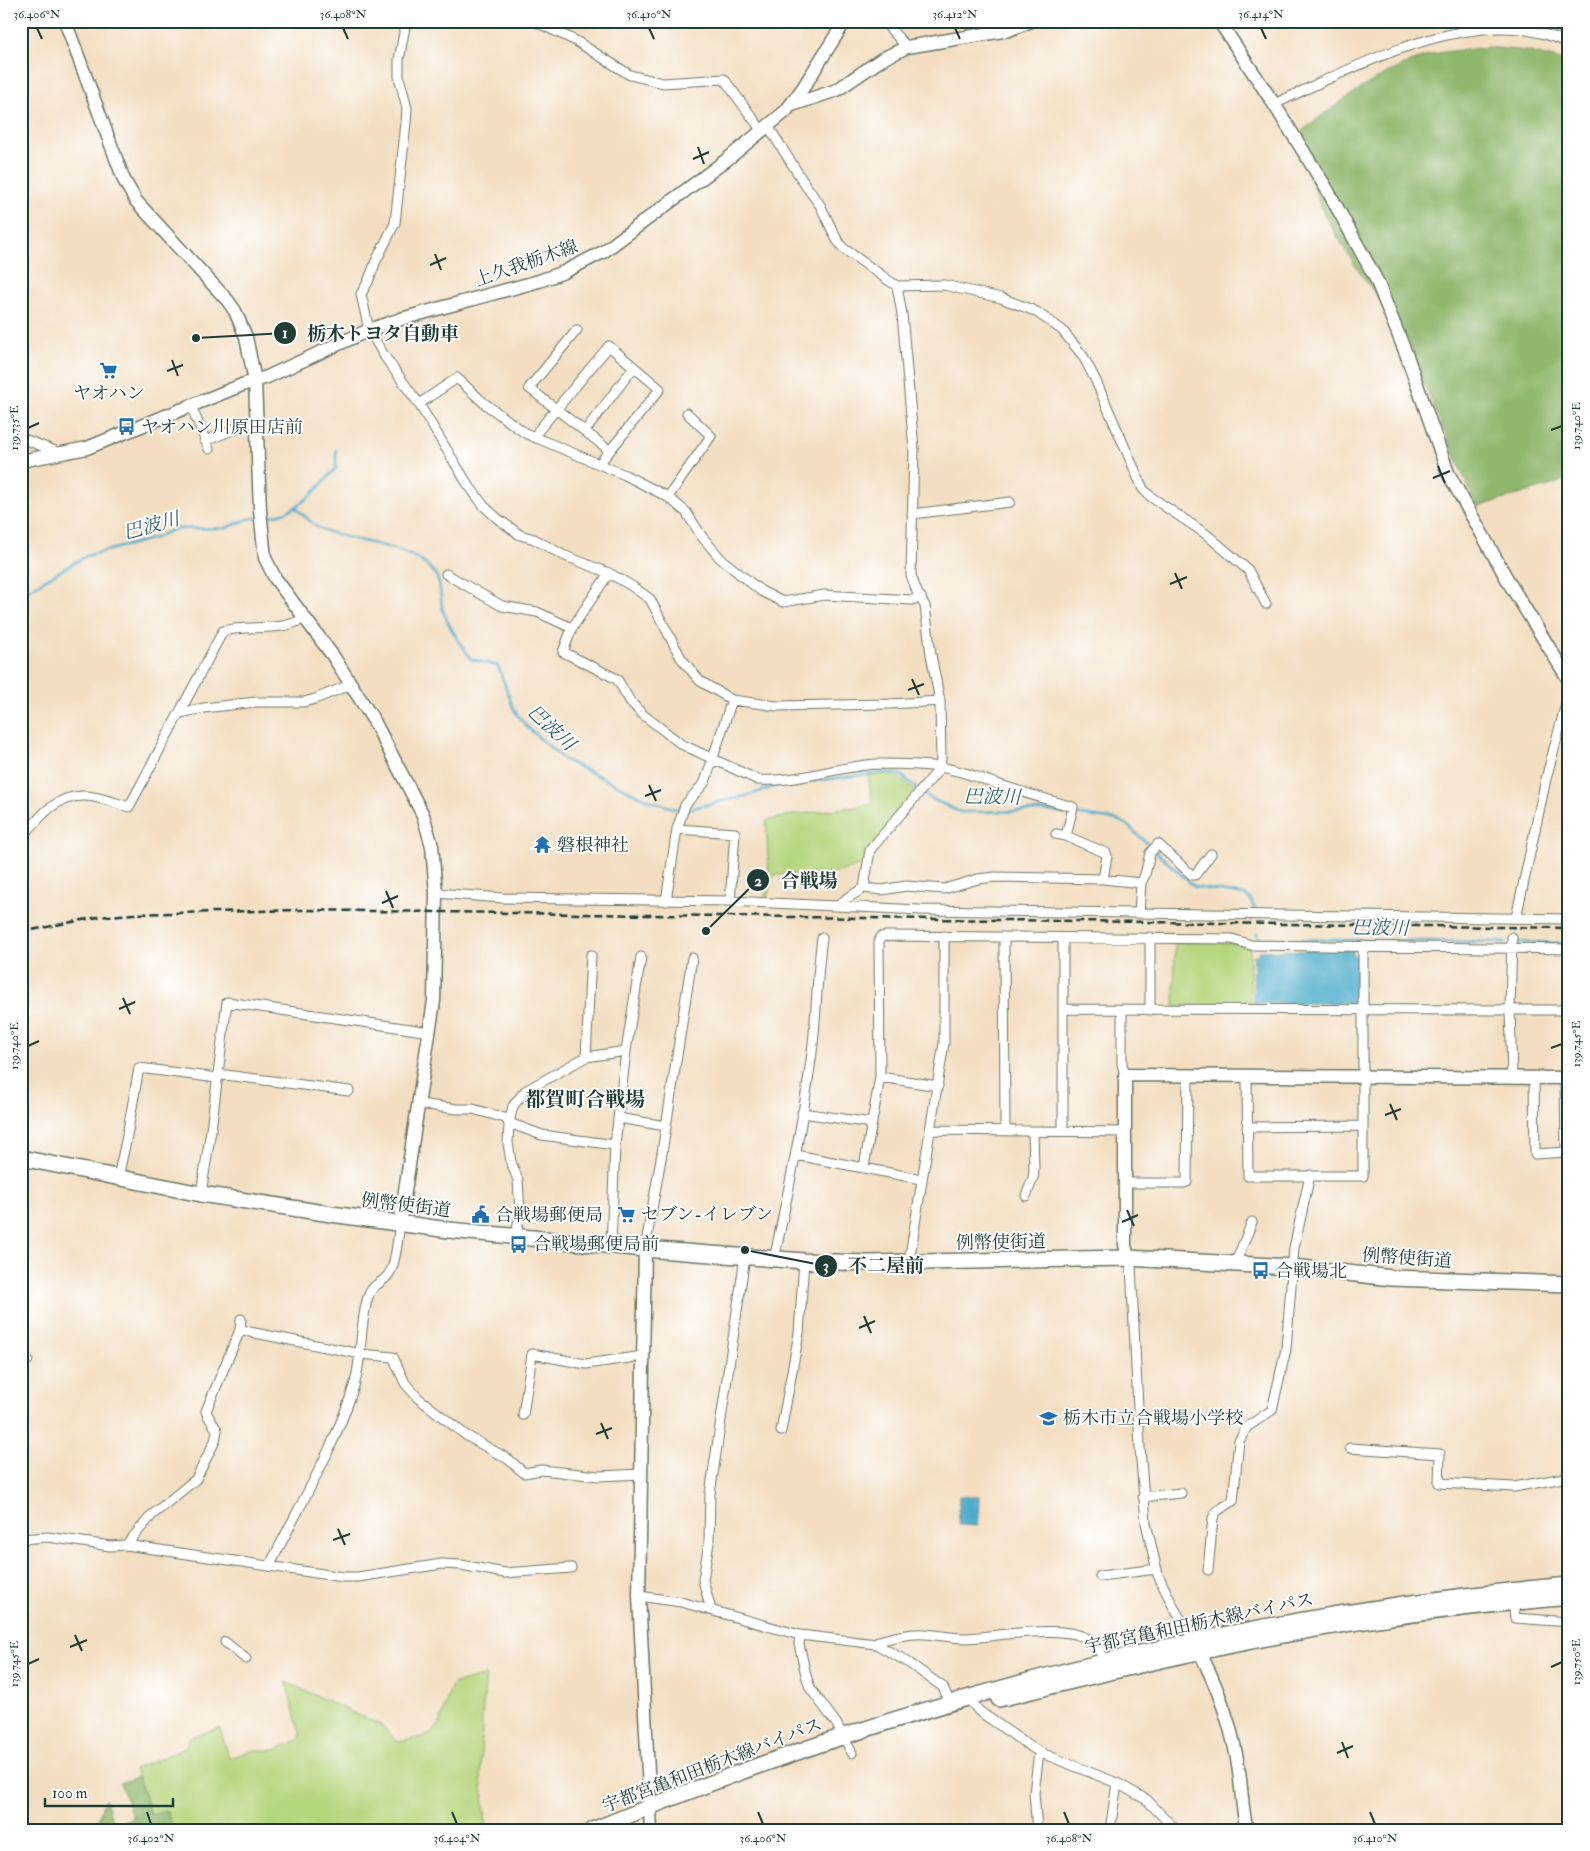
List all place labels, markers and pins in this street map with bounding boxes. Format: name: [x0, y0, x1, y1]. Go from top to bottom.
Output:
callout: 栃木トヨタ自動車: [272, 316, 469, 350]
supermarket icon: ヤオハン: [99, 360, 119, 380]
place label: ヤオハン: [73, 382, 145, 405]
place label: ヤオハン川原田店前: [141, 416, 303, 439]
bus stop icon: ヤオハン川原田店前: [117, 417, 137, 437]
place label: 磐根神社: [557, 834, 629, 857]
temple icon: 磐根神社: [533, 835, 553, 855]
callout: 合戦場: [746, 863, 848, 897]
place label: セブン-イレブン: [641, 1203, 773, 1226]
place label: 合戦場郵便局: [495, 1204, 603, 1227]
supermarket icon: セブン-イレブン: [617, 1204, 637, 1224]
public building icon: 合戦場郵便局: [471, 1205, 491, 1225]
place label: 合戦場郵便局前: [533, 1233, 659, 1256]
bus stop icon: 合戦場郵便局前: [509, 1234, 529, 1254]
callout: 不二屋前: [813, 1249, 934, 1283]
place label: 合戦場北: [1275, 1260, 1347, 1283]
bus stop icon: 合戦場北: [1251, 1261, 1271, 1281]
place label: 栃木市立合戦場小学校: [1063, 1407, 1243, 1430]
school or university icon: 栃木市立合戦場小学校: [1039, 1408, 1059, 1428]

